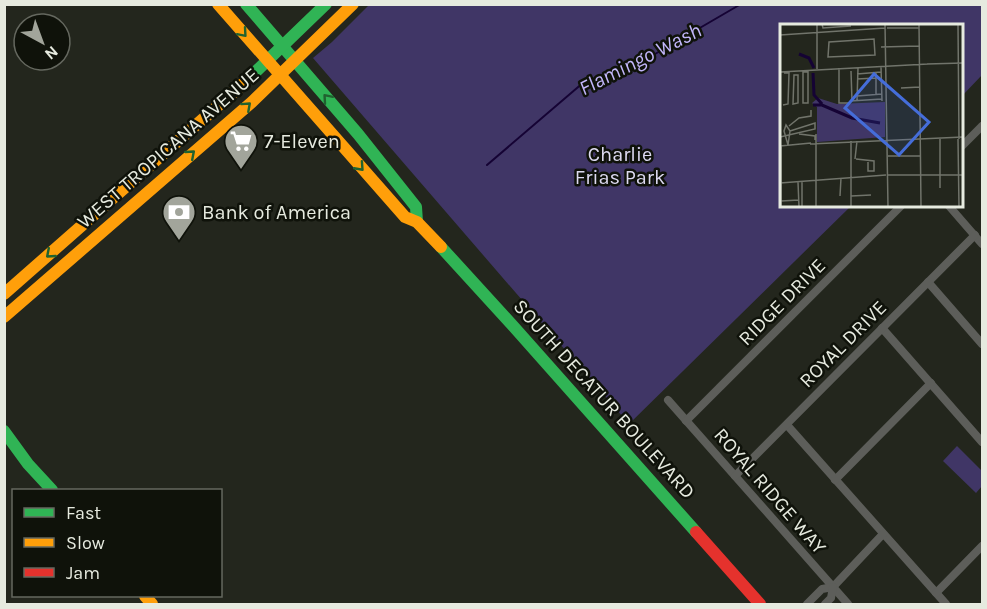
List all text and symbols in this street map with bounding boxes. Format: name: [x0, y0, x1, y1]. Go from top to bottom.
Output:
north arrow: [12, 12, 72, 72]
water label: Flamingo Wash: [575, 18, 705, 100]
inset map: [780, 24, 963, 207]
one-way arrow: [235, 26, 246, 37]
text: N: [41, 42, 62, 64]
street label: WEST TROPICANA AVENUE: [73, 63, 263, 233]
one-way arrow: [323, 94, 334, 105]
one-way arrow: [240, 102, 251, 113]
supermarket icon: 7-Eleven: [223, 123, 259, 170]
place label: 7-Eleven: [264, 130, 340, 153]
park label: Charlie Frias Park: [575, 143, 665, 189]
one-way arrow: [184, 150, 195, 161]
one-way arrow: [353, 160, 364, 171]
bank icon: Bank of America: [161, 194, 197, 241]
place label: Bank of America: [202, 201, 351, 224]
one-way arrow: [47, 247, 57, 258]
street label: RIDGE DRIVE: [734, 254, 830, 350]
street label: SOUTH DECATUR BOULEVARD: [508, 295, 700, 503]
street label: ROYAL DRIVE: [795, 296, 891, 392]
street label: ROYAL RIDGE WAY: [709, 423, 831, 559]
legend: [12, 489, 222, 597]
text: Fast: [66, 502, 101, 524]
text: Slow: [66, 532, 105, 554]
text: Jam: [66, 562, 100, 584]

